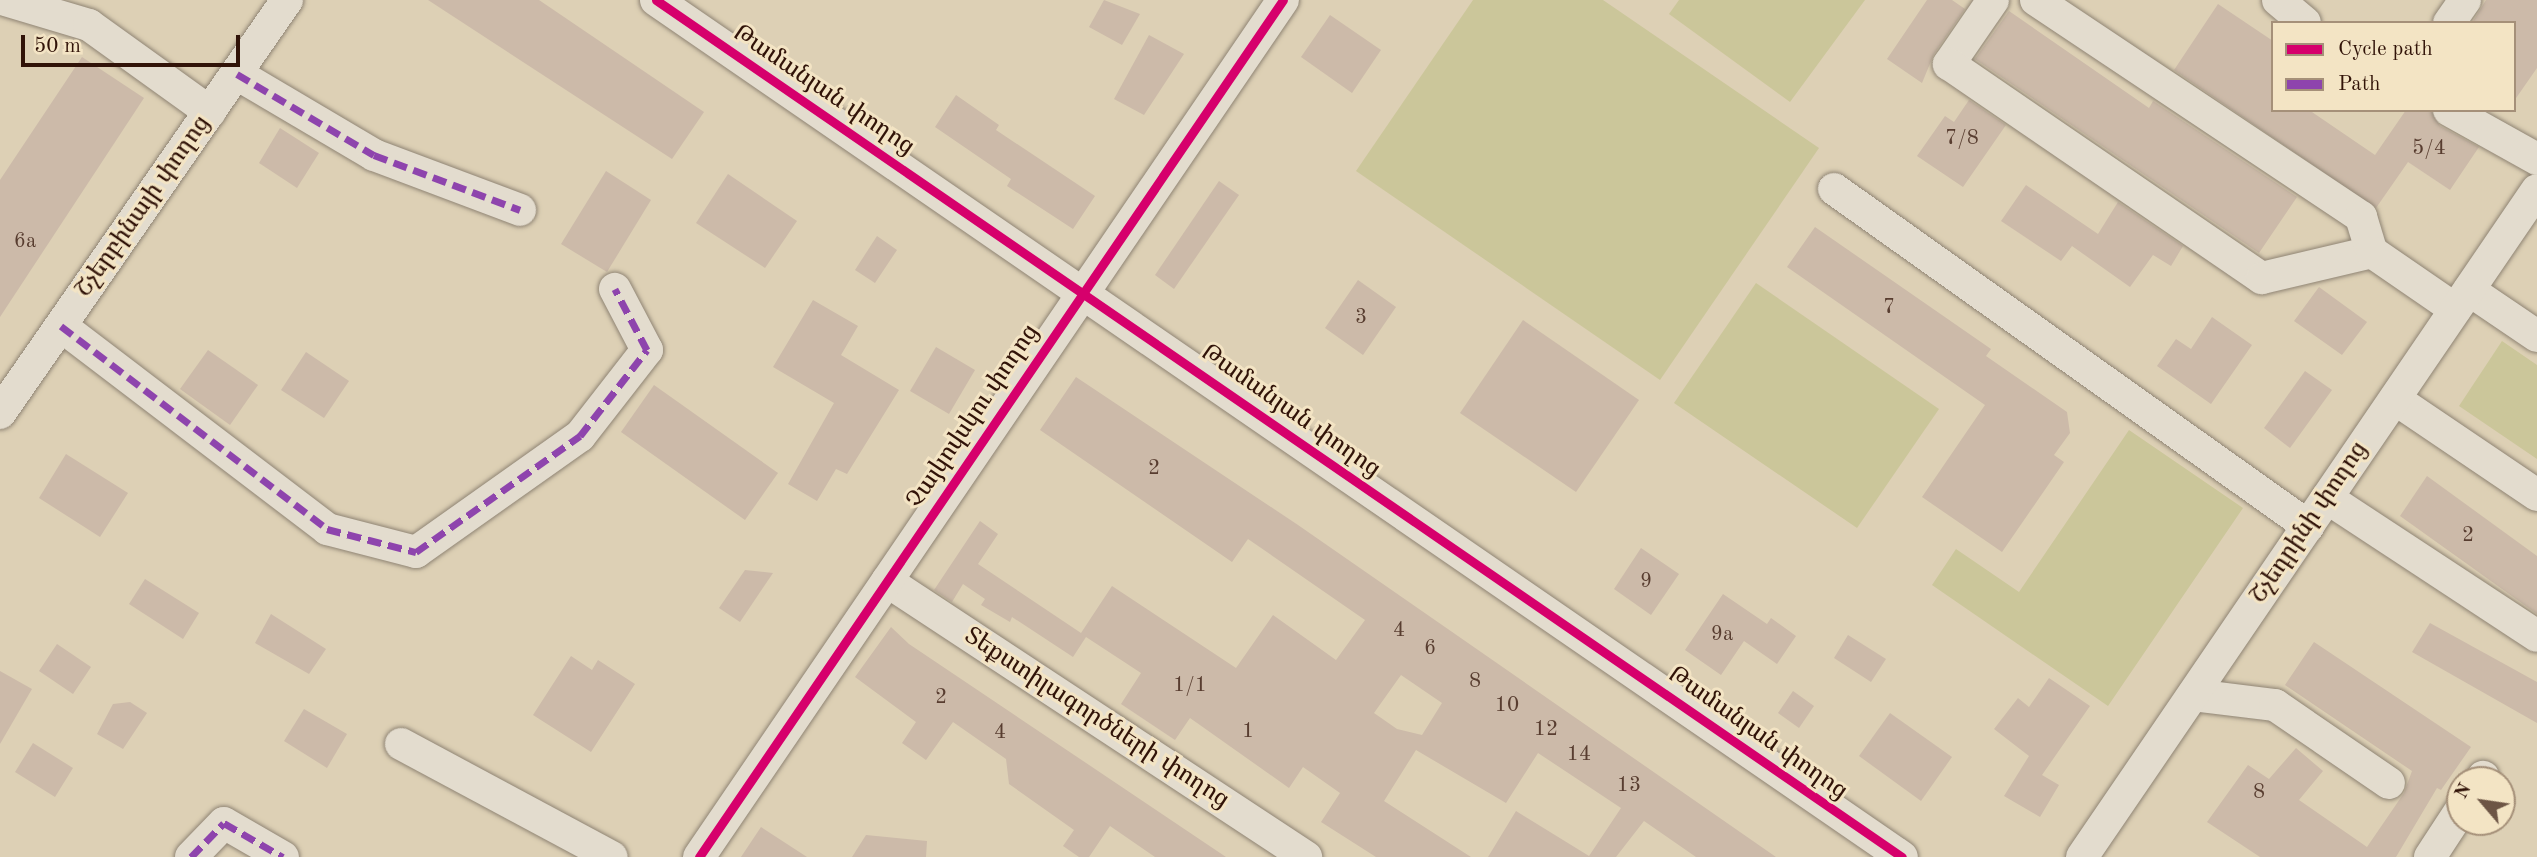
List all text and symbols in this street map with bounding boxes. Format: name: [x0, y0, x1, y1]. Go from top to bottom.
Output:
street label: Թամանյան փողոց: [727, 20, 919, 162]
scale bar: [24, 21, 243, 65]
legend: [2271, 21, 2516, 112]
text: 50 m: [34, 36, 81, 57]
text: Cycle path: [2338, 39, 2433, 60]
text: Path: [2338, 74, 2381, 95]
street label: Շչերբինայի փողոց: [71, 111, 217, 303]
house number: 7/8: [1945, 126, 1979, 152]
house number: 5/4: [2412, 136, 2446, 162]
house number: 6a: [14, 229, 36, 255]
house number: 7: [1883, 295, 1895, 321]
house number: 3: [1355, 305, 1367, 331]
street label: Չայկովսկու փողոց: [902, 320, 1046, 514]
street label: Թամանյան փողոց: [1195, 339, 1385, 485]
street label: Շչեդրինի փողոց: [2245, 437, 2375, 609]
house number: 2: [1148, 456, 1160, 482]
house number: 2: [2462, 523, 2474, 549]
house number: 9: [1640, 569, 1652, 595]
house number: 4: [1393, 618, 1405, 644]
house number: 9a: [1711, 622, 1733, 648]
street label: Տեքստիլագործների փողոց: [958, 623, 1234, 815]
house number: 6: [1424, 636, 1436, 662]
street label: Թամանյան փողոց: [1662, 661, 1852, 807]
house number: 8: [1469, 669, 1481, 695]
house number: 1/1: [1173, 673, 1207, 699]
house number: 2: [935, 685, 947, 711]
house number: 10: [1495, 693, 1519, 719]
house number: 12: [1534, 717, 1558, 743]
house number: 1: [1242, 719, 1254, 745]
house number: 4: [994, 720, 1006, 746]
house number: 14: [1567, 742, 1591, 768]
north arrow: [2446, 766, 2516, 836]
house number: 13: [1617, 773, 1641, 799]
house number: 8: [2253, 780, 2265, 806]
text: N: [2452, 781, 2476, 803]

